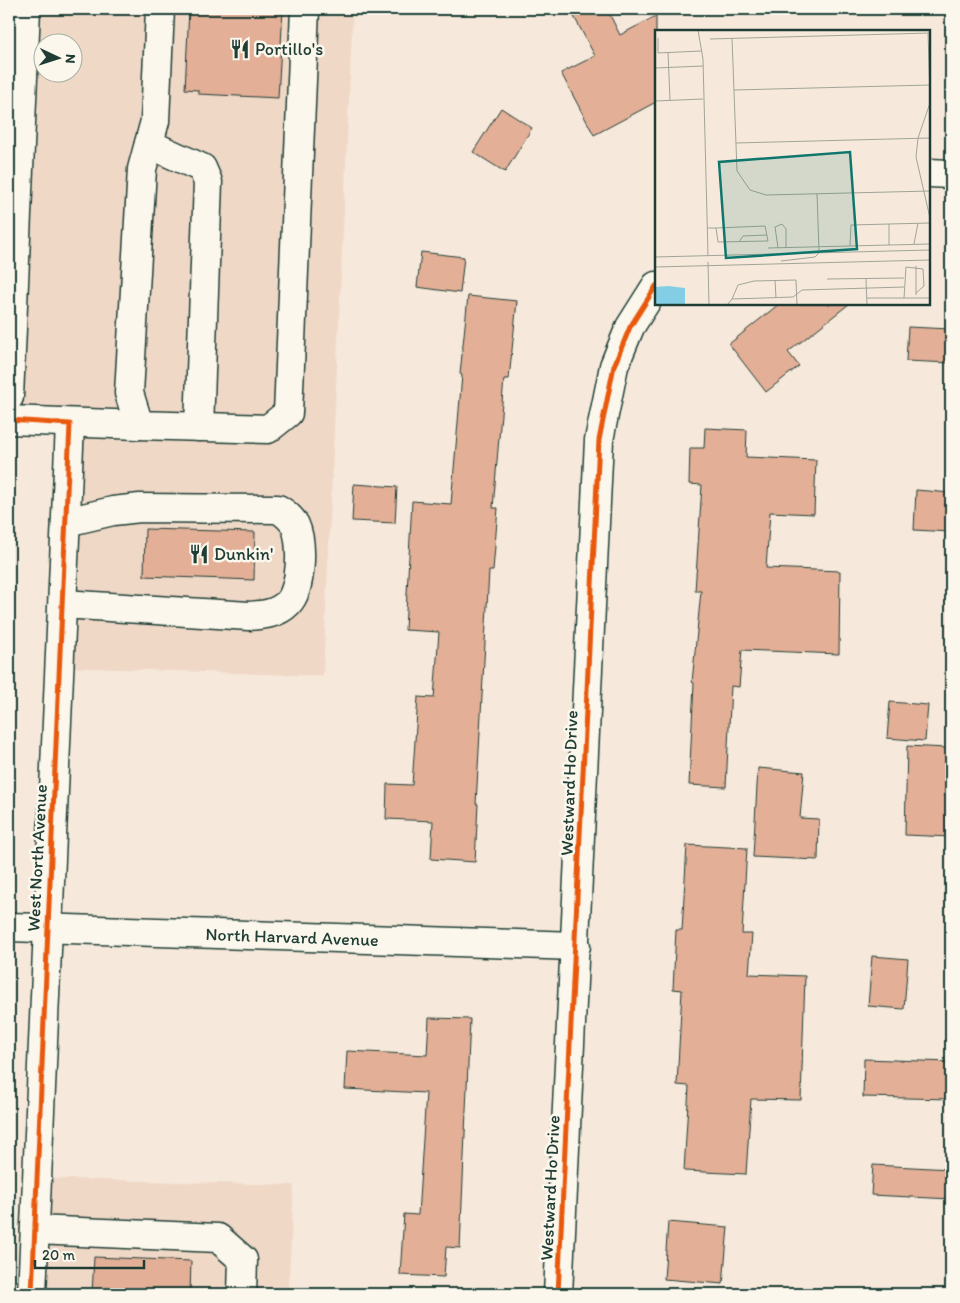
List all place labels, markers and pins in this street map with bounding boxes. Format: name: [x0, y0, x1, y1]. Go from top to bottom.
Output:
restaurant icon: Portillo's: [229, 38, 251, 60]
place label: Portillo's: [255, 38, 323, 60]
restaurant icon: Dunkin': [188, 543, 210, 565]
place label: Dunkin': [214, 543, 273, 565]

